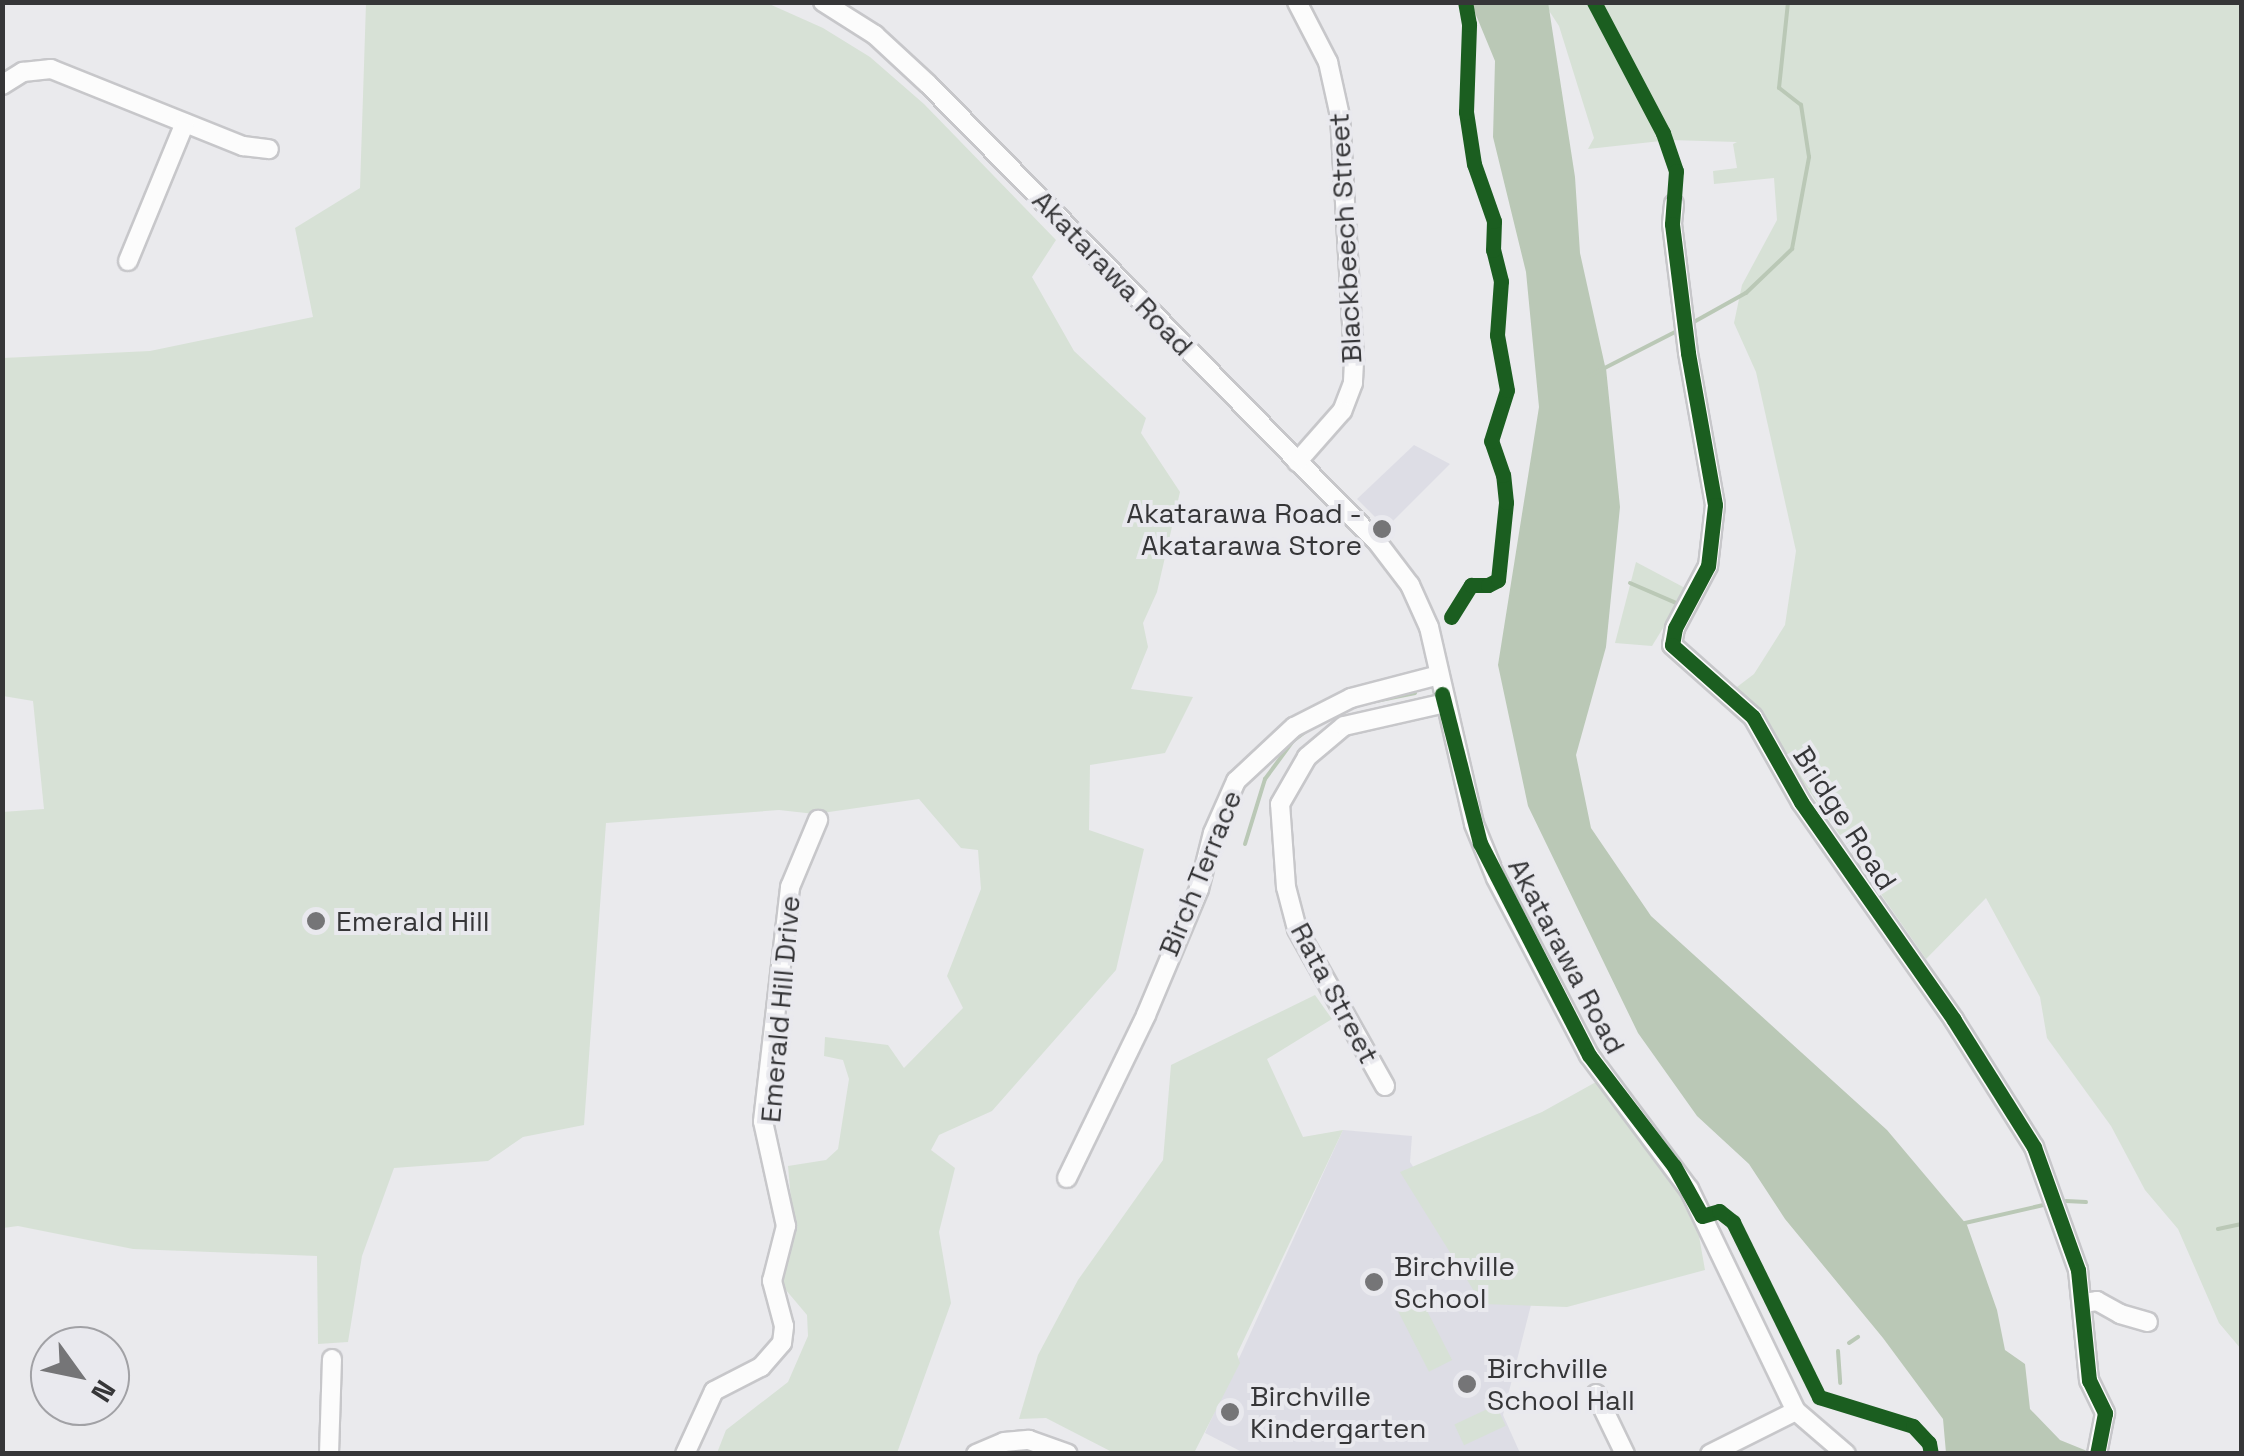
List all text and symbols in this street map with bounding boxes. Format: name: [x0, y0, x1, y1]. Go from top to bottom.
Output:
street label: Blackbeech Street: [1322, 112, 1368, 364]
street label: Akatarawa Road: [1026, 183, 1200, 363]
place label: Akatarawa Road - Akatarawa Store: [1125, 496, 1362, 562]
marker: Akatarawa Road - Akatarawa Store: [1371, 518, 1393, 540]
street label: Bridge Road: [1786, 740, 1904, 896]
street label: Birch Terrace: [1151, 785, 1249, 961]
street label: Akatarawa Road: [1501, 852, 1633, 1060]
street label: Emerald Hill Drive: [753, 894, 807, 1124]
place label: Emerald Hill: [336, 904, 490, 938]
marker: Emerald Hill: [305, 910, 327, 932]
street label: Rata Street: [1284, 917, 1386, 1069]
place label: Birchville School: [1394, 1249, 1515, 1315]
marker: Birchville School: [1363, 1271, 1385, 1293]
north arrow: [30, 1326, 130, 1426]
place label: Birchville School Hall: [1487, 1351, 1635, 1417]
marker: Birchville School Hall: [1456, 1373, 1478, 1395]
text: N: [83, 1374, 124, 1409]
place label: Birchville Kindergarten: [1250, 1379, 1427, 1445]
marker: Birchville Kindergarten: [1219, 1401, 1241, 1423]

